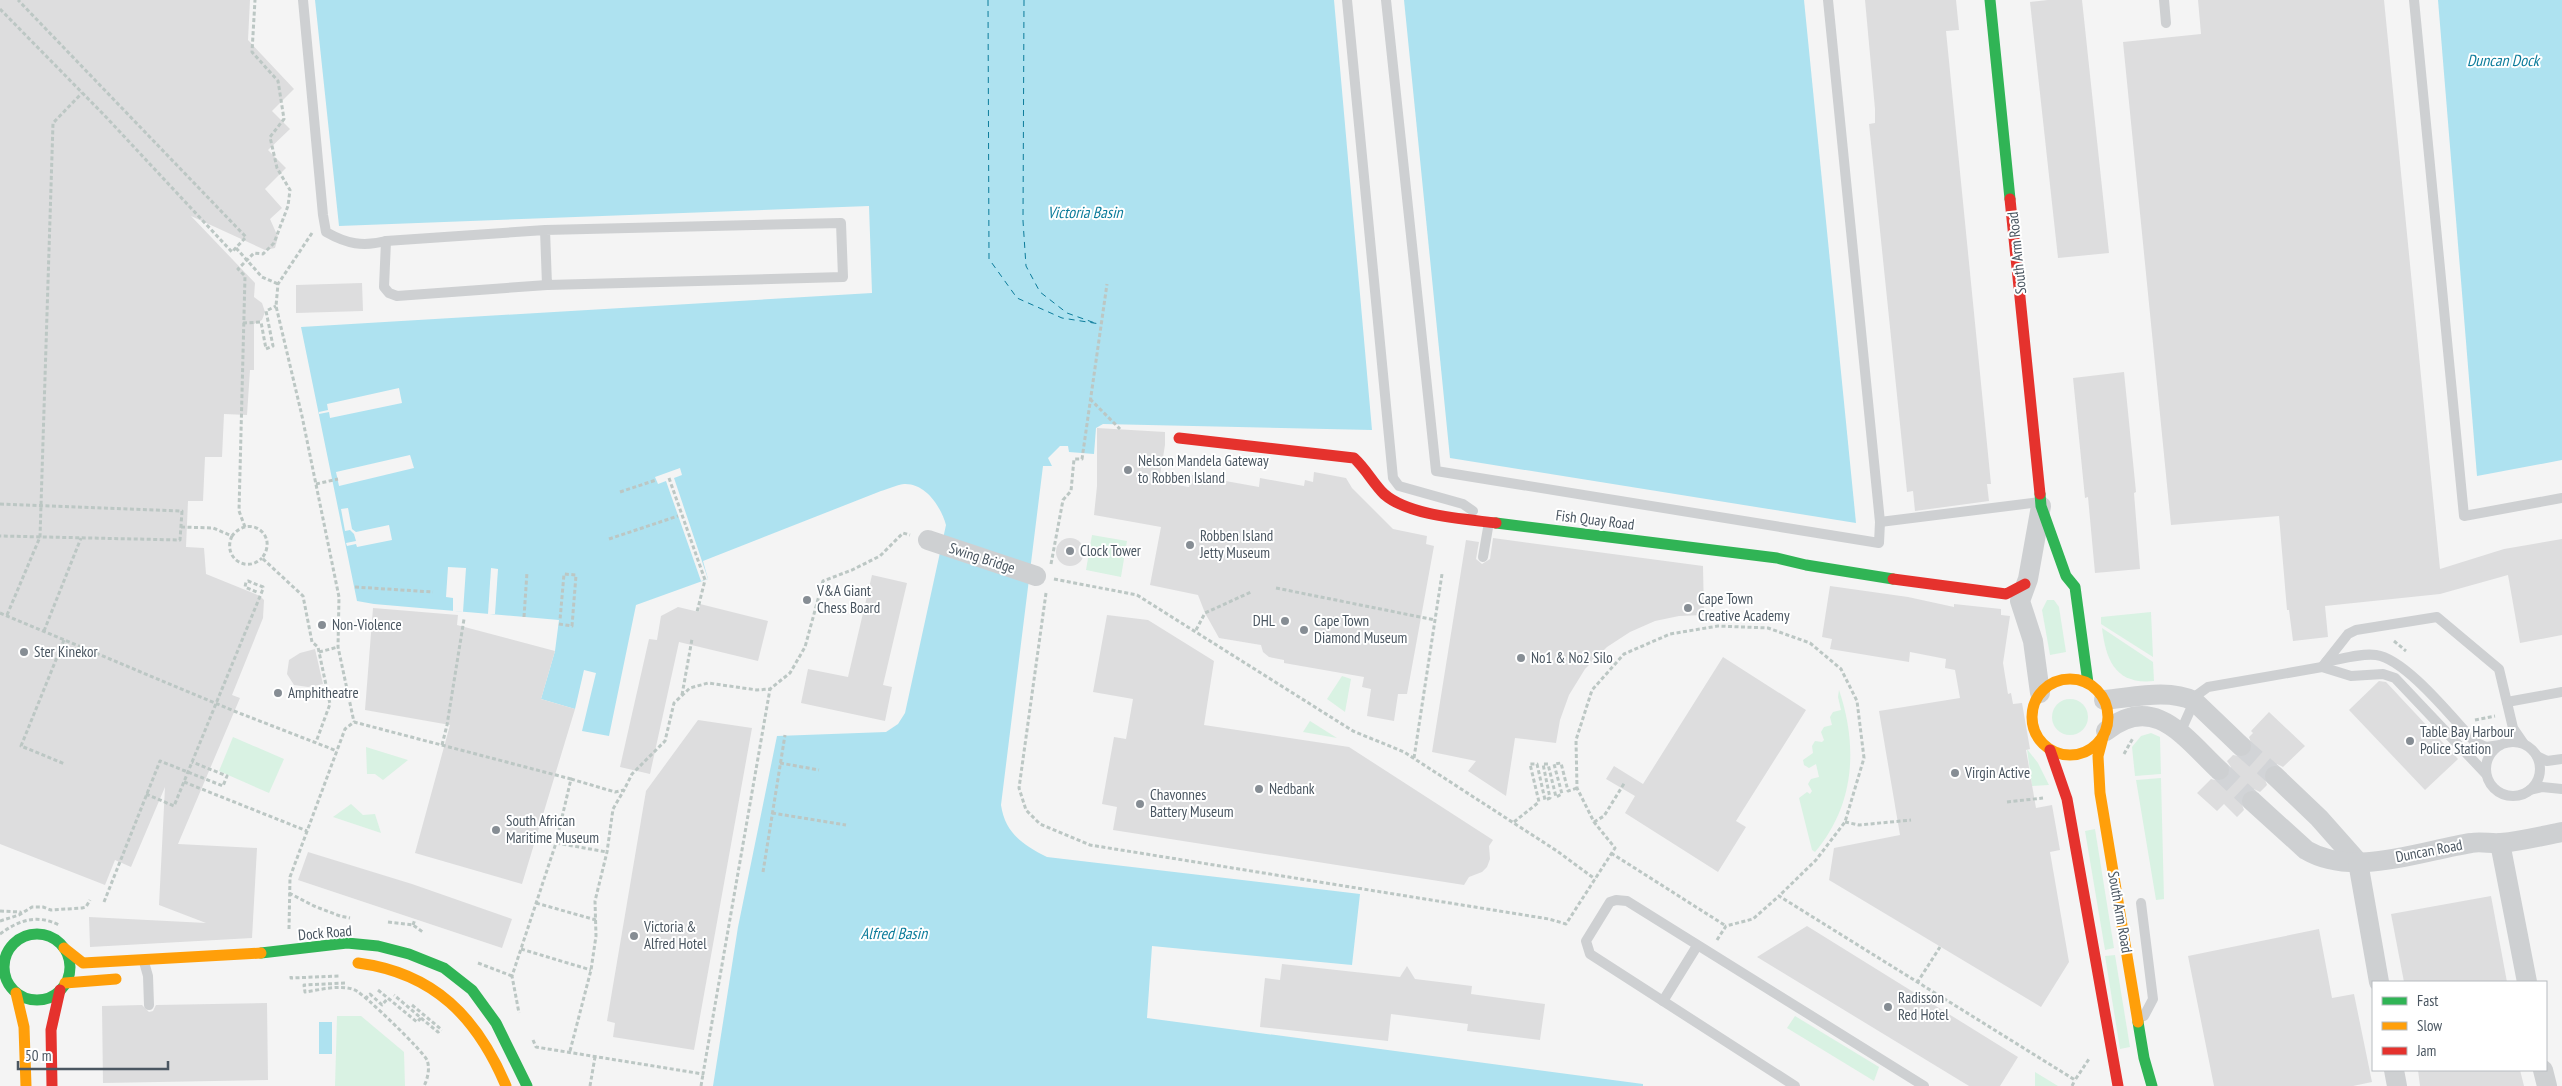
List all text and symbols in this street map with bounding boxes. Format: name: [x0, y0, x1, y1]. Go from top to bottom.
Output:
water label: Duncan Dock: [2467, 50, 2541, 70]
water label: Victoria Basin: [1047, 202, 1124, 222]
street label: South Arm Road: [2003, 211, 2030, 295]
place label: Nelson Mandela Gateway to Robben Island: [1138, 451, 1269, 487]
marker: Nelson Mandela Gateway to Robben Island: [1122, 464, 1134, 476]
street label: Fish Quay Road: [1555, 505, 1635, 534]
place label: Robben Island Jetty Museum: [1199, 526, 1273, 562]
street label: Swing Bridge: [947, 538, 1018, 577]
marker: Robben Island Jetty Museum: [1184, 539, 1196, 551]
place label: Clock Tower: [1080, 541, 1142, 560]
marker: Clock Tower: [1064, 545, 1076, 557]
place label: V&A Giant Chess Board: [816, 581, 880, 617]
place label: Cape Town Creative Academy: [1698, 589, 1790, 625]
marker: V&A Giant Chess Board: [801, 594, 813, 606]
marker: Cape Town Creative Academy: [1682, 602, 1694, 614]
place label: DHL: [1253, 611, 1276, 630]
place label: Cape Town Diamond Museum: [1314, 611, 1407, 647]
place label: Non-Violence: [332, 615, 402, 634]
marker: DHL: [1279, 615, 1291, 627]
marker: Non-Violence: [316, 619, 328, 631]
marker: Cape Town Diamond Museum: [1298, 624, 1310, 636]
place label: Ster Kinekor: [34, 642, 98, 661]
marker: Ster Kinekor: [18, 646, 30, 658]
place label: No1 & No2 Silo: [1531, 648, 1613, 667]
marker: No1 & No2 Silo: [1515, 652, 1527, 664]
place label: Amphitheatre: [288, 683, 359, 702]
marker: Amphitheatre: [272, 687, 284, 699]
place label: Table Bay Harbour Police Station: [2420, 722, 2515, 758]
marker: Table Bay Harbour Police Station: [2404, 735, 2416, 747]
place label: Virgin Active: [1964, 763, 2030, 782]
marker: Virgin Active: [1949, 767, 1961, 779]
place label: Nedbank: [1269, 779, 1315, 798]
marker: Nedbank: [1253, 783, 1265, 795]
place label: Chavonnes Battery Museum: [1150, 785, 1234, 821]
marker: Chavonnes Battery Museum: [1134, 798, 1146, 810]
place label: South African Maritime Museum: [506, 811, 599, 847]
marker: South African Maritime Museum: [490, 824, 502, 836]
street label: Duncan Road: [2394, 835, 2464, 866]
street label: South Arm Road: [2104, 870, 2137, 954]
place label: Victoria & Alfred Hotel: [643, 917, 707, 953]
street label: Dock Road: [297, 921, 353, 944]
water label: Alfred Basin: [861, 923, 928, 943]
marker: Victoria & Alfred Hotel: [628, 930, 640, 942]
legend: [2372, 981, 2547, 1071]
place label: Radisson Red Hotel: [1898, 988, 1949, 1024]
text: Fast: [2417, 991, 2438, 1010]
marker: Radisson Red Hotel: [1882, 1001, 1894, 1013]
text: Slow: [2417, 1016, 2442, 1035]
scale bar: [18, 1038, 168, 1070]
text: Jam: [2416, 1041, 2436, 1060]
text: 50 m: [25, 1046, 51, 1065]

